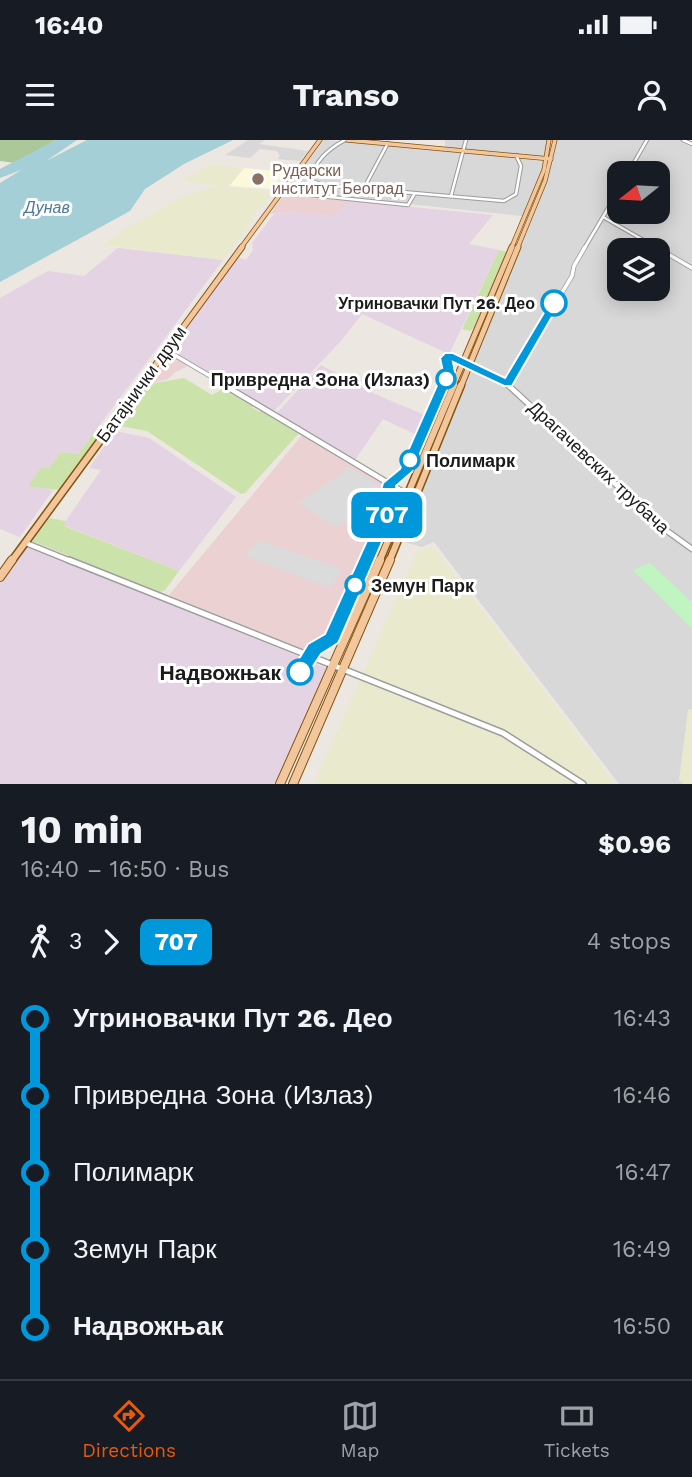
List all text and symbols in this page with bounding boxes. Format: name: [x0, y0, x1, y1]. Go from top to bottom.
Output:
text: 16:40: [35, 10, 104, 40]
icon: menu: [21, 76, 59, 114]
text: Transo: [293, 76, 399, 114]
icon: person: [633, 76, 671, 114]
place label: Рударски институт Београд: [272, 161, 404, 198]
north arrow: [607, 161, 670, 224]
map controls: [607, 161, 670, 301]
marker: Рударски институт Београд: [250, 171, 266, 187]
water label: Дунав: [22, 198, 70, 217]
button: layers: [607, 238, 670, 301]
marker: Угриновачки Пут 26. Део: [541, 290, 567, 316]
place label: Угриновачки Пут 26. Део: [338, 294, 535, 313]
street label: Батајнички друм: [92, 322, 190, 446]
place label: Привредна Зона (Излаз): [211, 369, 430, 390]
marker: Привредна Зона (Излаз): [436, 369, 456, 389]
street label: Драгачевских трубача: [524, 396, 675, 538]
marker: Полимарк: [400, 450, 420, 470]
place label: Полимарк: [426, 450, 516, 471]
line badge: 707: [347, 492, 427, 538]
text: 707: [365, 501, 409, 529]
marker: Земун Парк: [345, 575, 365, 595]
place label: Земун Парк: [371, 575, 475, 596]
marker: Надвожњак: [287, 659, 313, 685]
place label: Надвожњак: [160, 660, 281, 685]
text: 10 min: [21, 808, 143, 852]
text: $0.96: [598, 829, 671, 859]
text: 16:40 – 16:50 · Bus: [21, 856, 229, 883]
icon: walk: [21, 923, 59, 961]
icon: forward: [92, 923, 130, 961]
text: 3: [69, 928, 82, 955]
text: 707: [154, 928, 198, 956]
text: 4 stops: [587, 928, 671, 955]
text: Угриновачки Пут 26. Део: [73, 1003, 393, 1033]
text: 16:43: [614, 1005, 671, 1032]
text: Привредна Зона (Излаз): [73, 1080, 373, 1110]
text: 16:46: [613, 1082, 671, 1109]
text: Полимарк: [73, 1157, 193, 1187]
text: 16:47: [615, 1159, 671, 1186]
text: Земун Парк: [73, 1234, 217, 1264]
text: 16:49: [613, 1236, 671, 1263]
text: Надвожњак: [73, 1311, 223, 1341]
text: 16:50: [614, 1313, 671, 1340]
tab: Directions: [82, 1397, 176, 1462]
tab: Map: [341, 1397, 379, 1462]
tab: Tickets: [544, 1397, 610, 1462]

